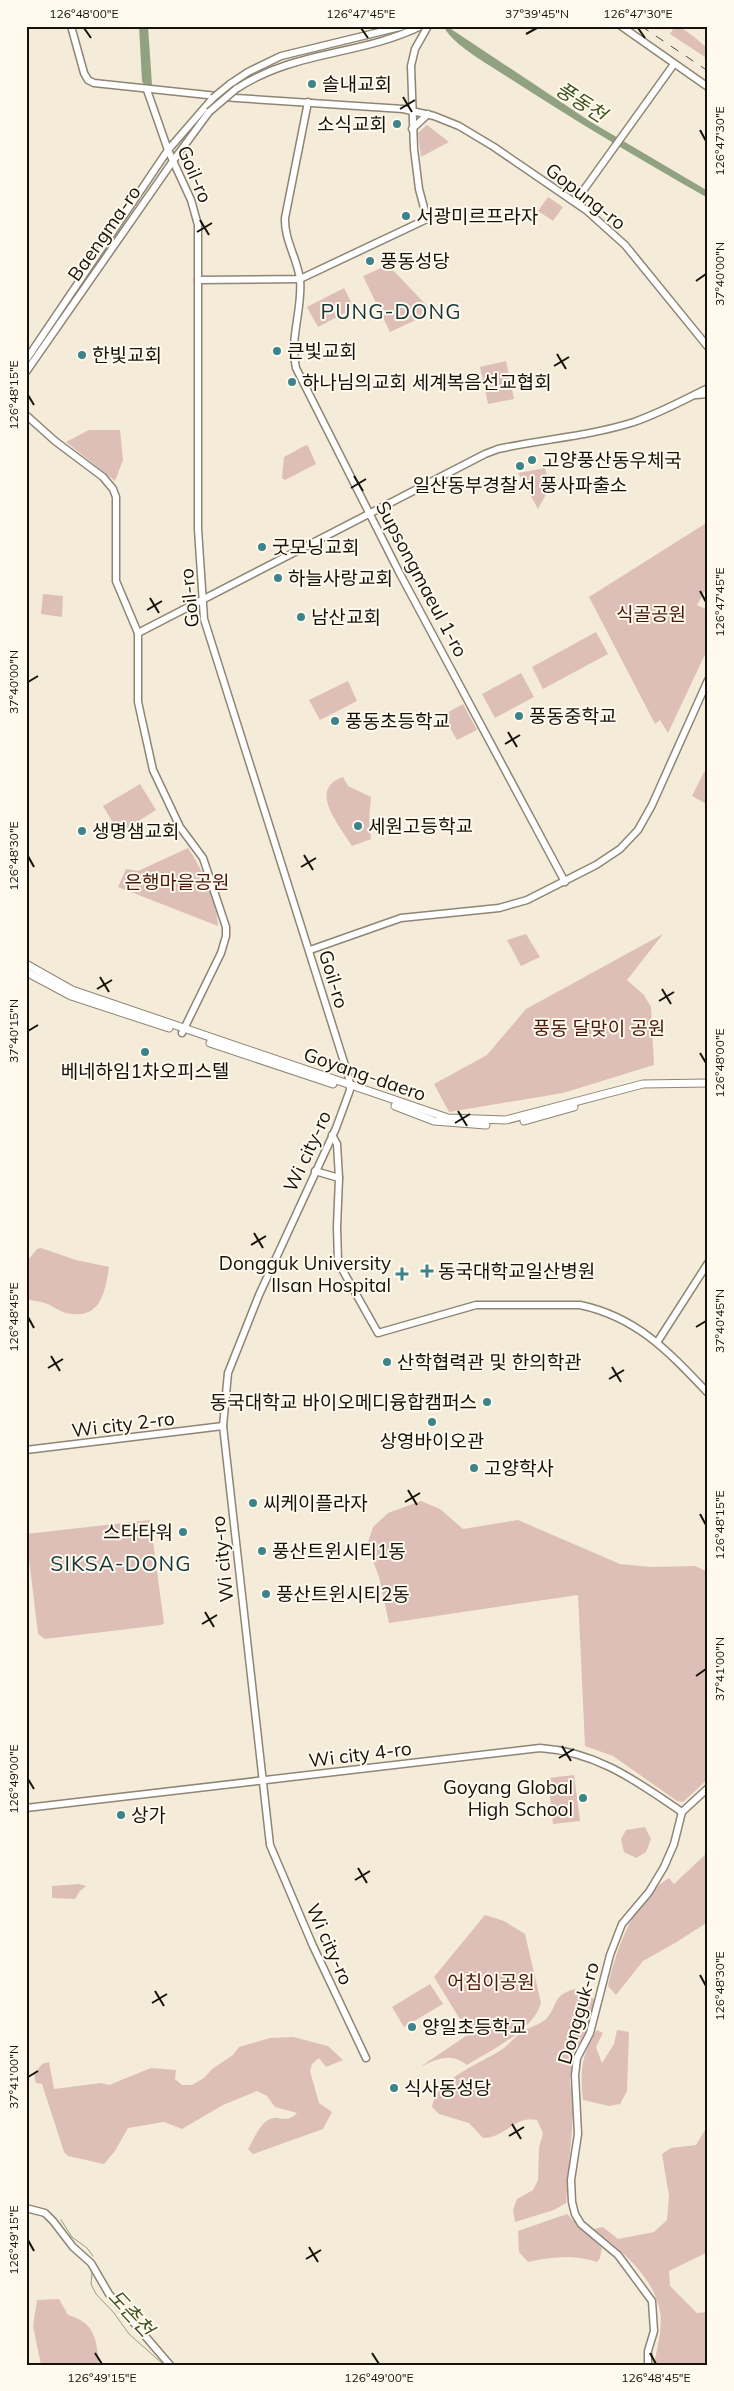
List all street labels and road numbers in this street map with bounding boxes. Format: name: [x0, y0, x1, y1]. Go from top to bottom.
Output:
street label: Goil-ro: [172, 142, 218, 206]
street label: Gopung-ro: [541, 157, 631, 235]
street label: Baengma-ro: [62, 181, 146, 285]
street label: Supsongmaeul 1-ro: [371, 497, 473, 661]
street label: Goil-ro: [174, 567, 204, 629]
street label: Goil-ro: [314, 947, 354, 1011]
street label: Goyang-daero: [301, 1042, 429, 1106]
street label: Wi city-ro: [278, 1107, 336, 1195]
street label: Wi city 2-ro: [70, 1406, 176, 1442]
street label: Wi city-ro: [206, 1515, 238, 1603]
street label: Wi city 4-ro: [307, 1736, 413, 1772]
street label: Wi city-ro: [301, 1899, 359, 1989]
street label: Dongguk-ro: [552, 1959, 604, 2067]

